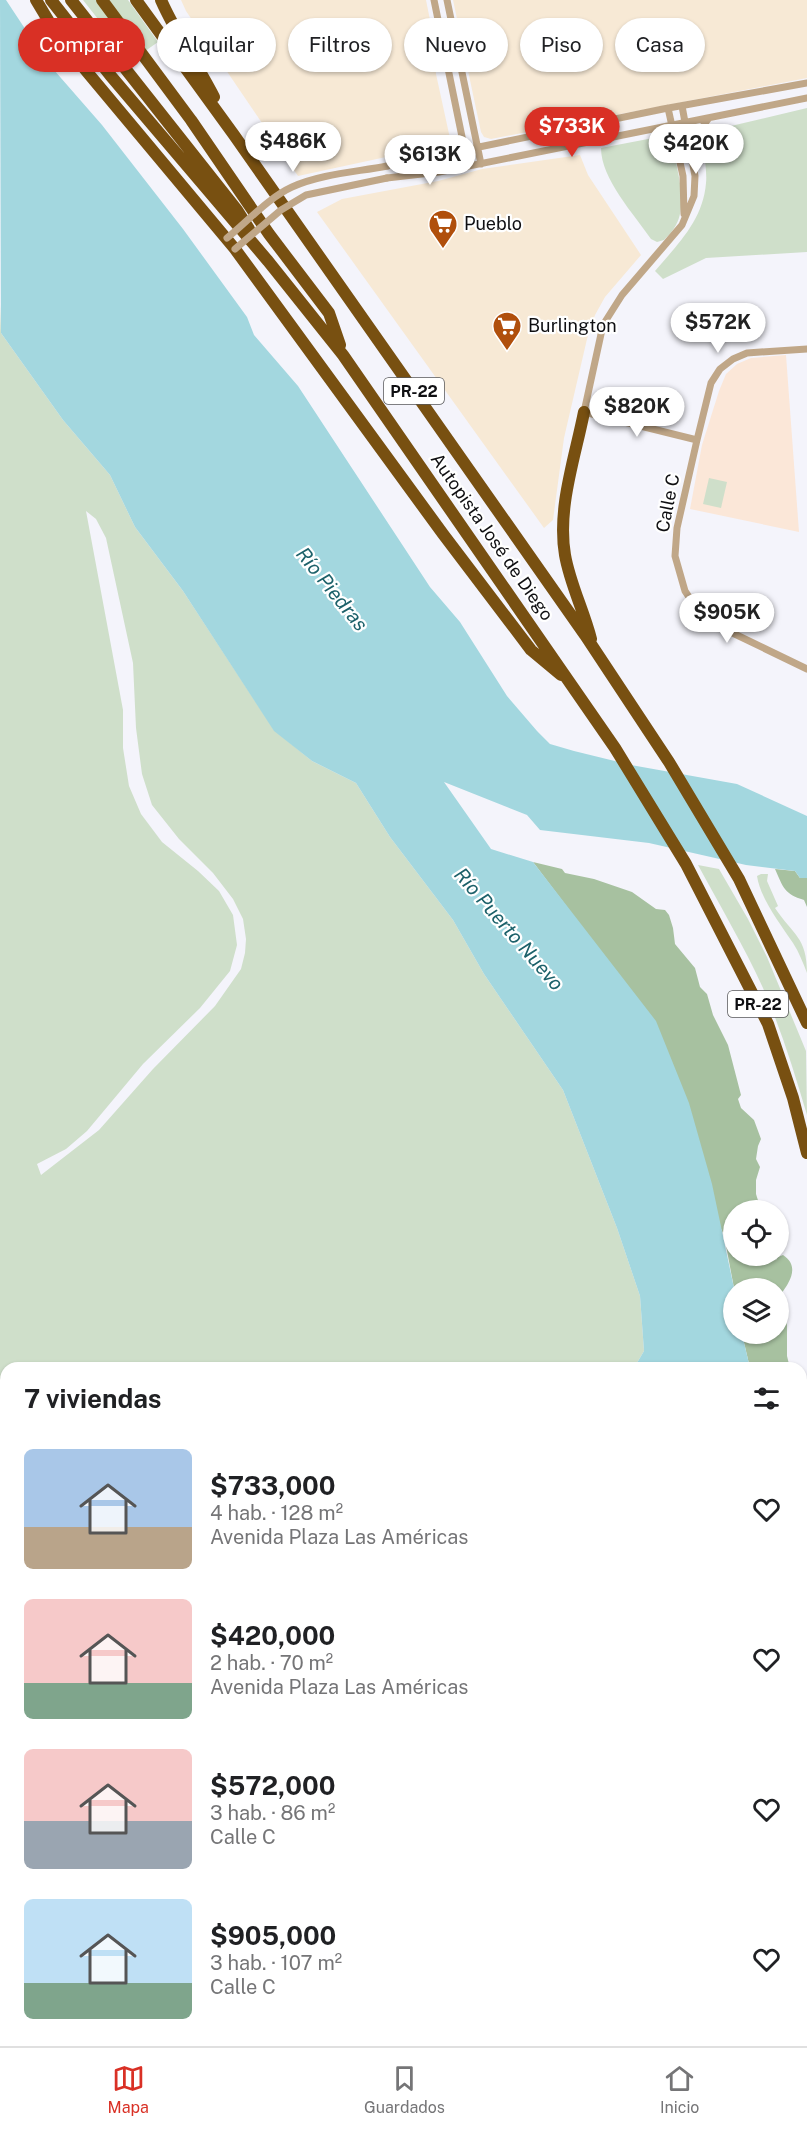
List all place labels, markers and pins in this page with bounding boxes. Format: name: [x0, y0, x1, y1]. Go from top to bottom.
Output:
pin: $733K: [530, 107, 614, 158]
pin: $486K: [251, 122, 335, 173]
pin: $420K: [654, 124, 738, 175]
pin: $613K: [388, 135, 472, 186]
supermarket icon: Pueblo: [427, 208, 459, 250]
place label: Pueblo: [464, 213, 522, 234]
pin: $572K: [676, 303, 760, 354]
supermarket icon: Burlington: [491, 310, 523, 352]
place label: Burlington: [528, 315, 617, 336]
pin: $820K: [595, 387, 679, 438]
pin: $905K: [685, 593, 769, 644]

